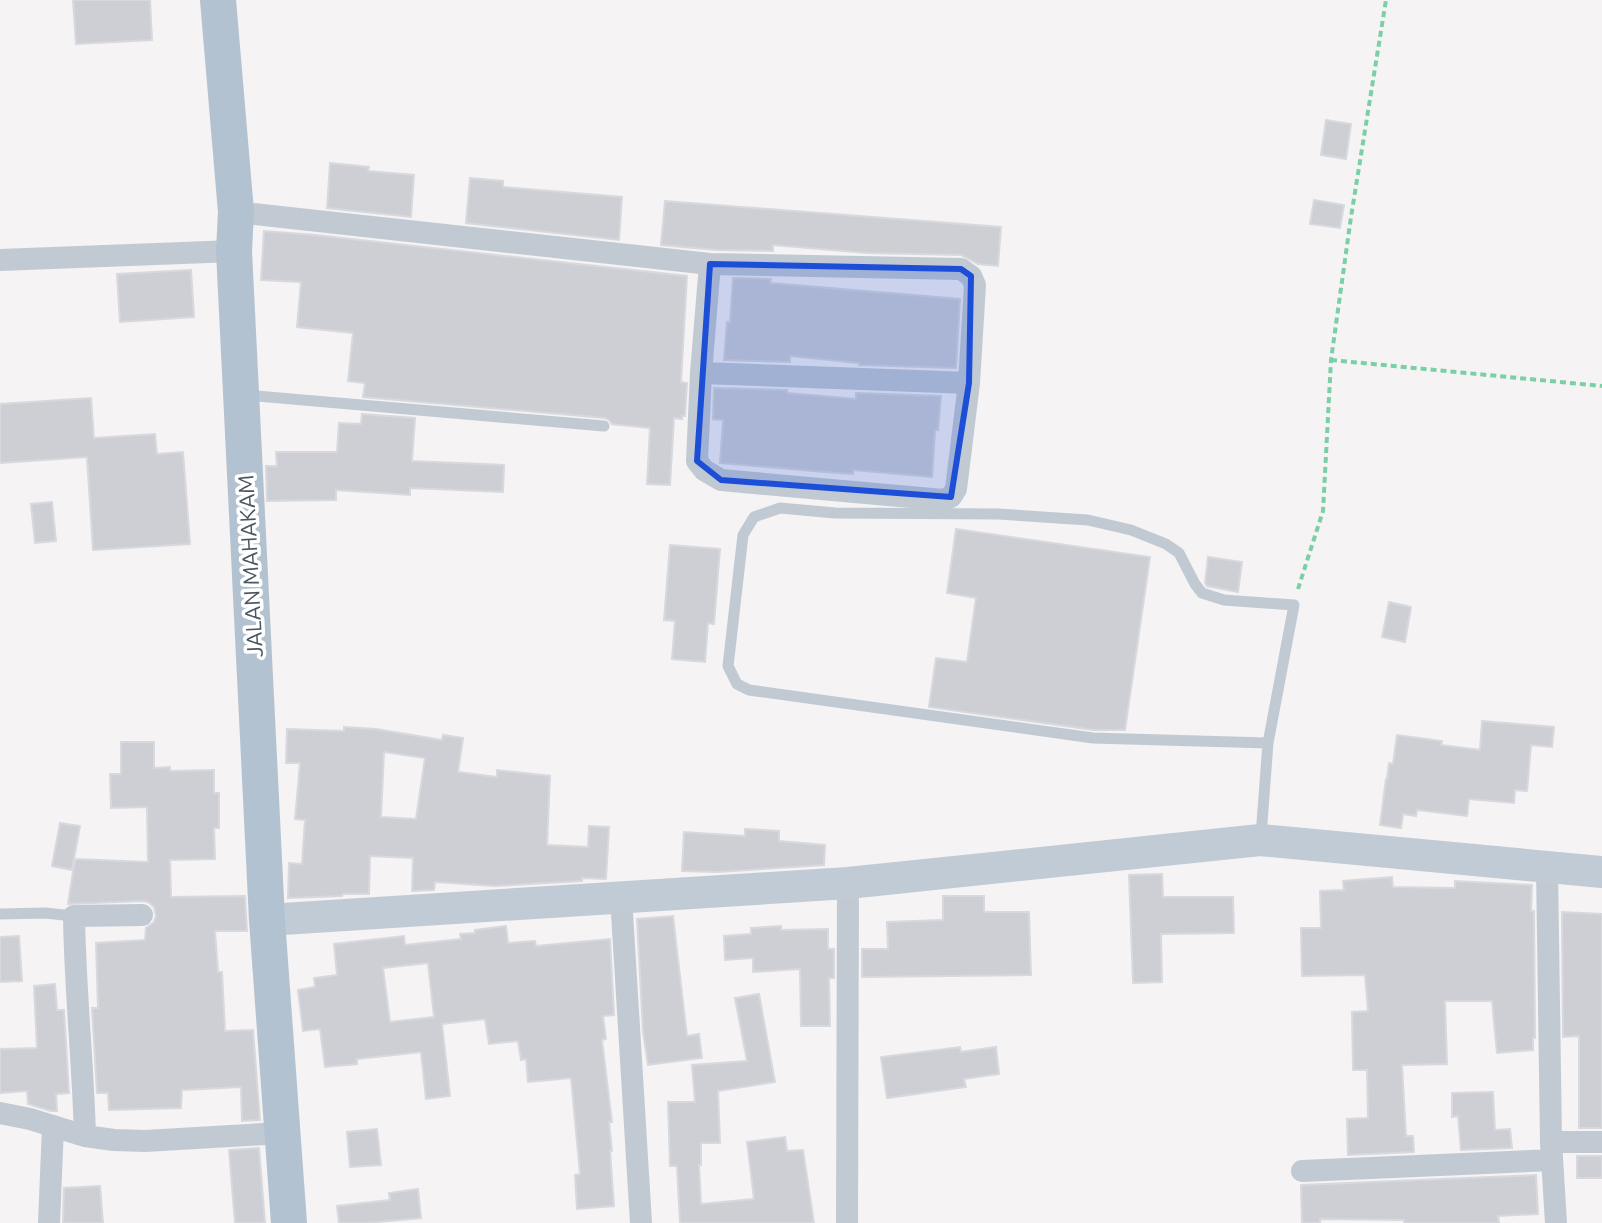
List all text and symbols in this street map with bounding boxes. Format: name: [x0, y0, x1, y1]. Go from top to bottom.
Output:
street label: JALAN MAHAKAM: [232, 474, 267, 658]

